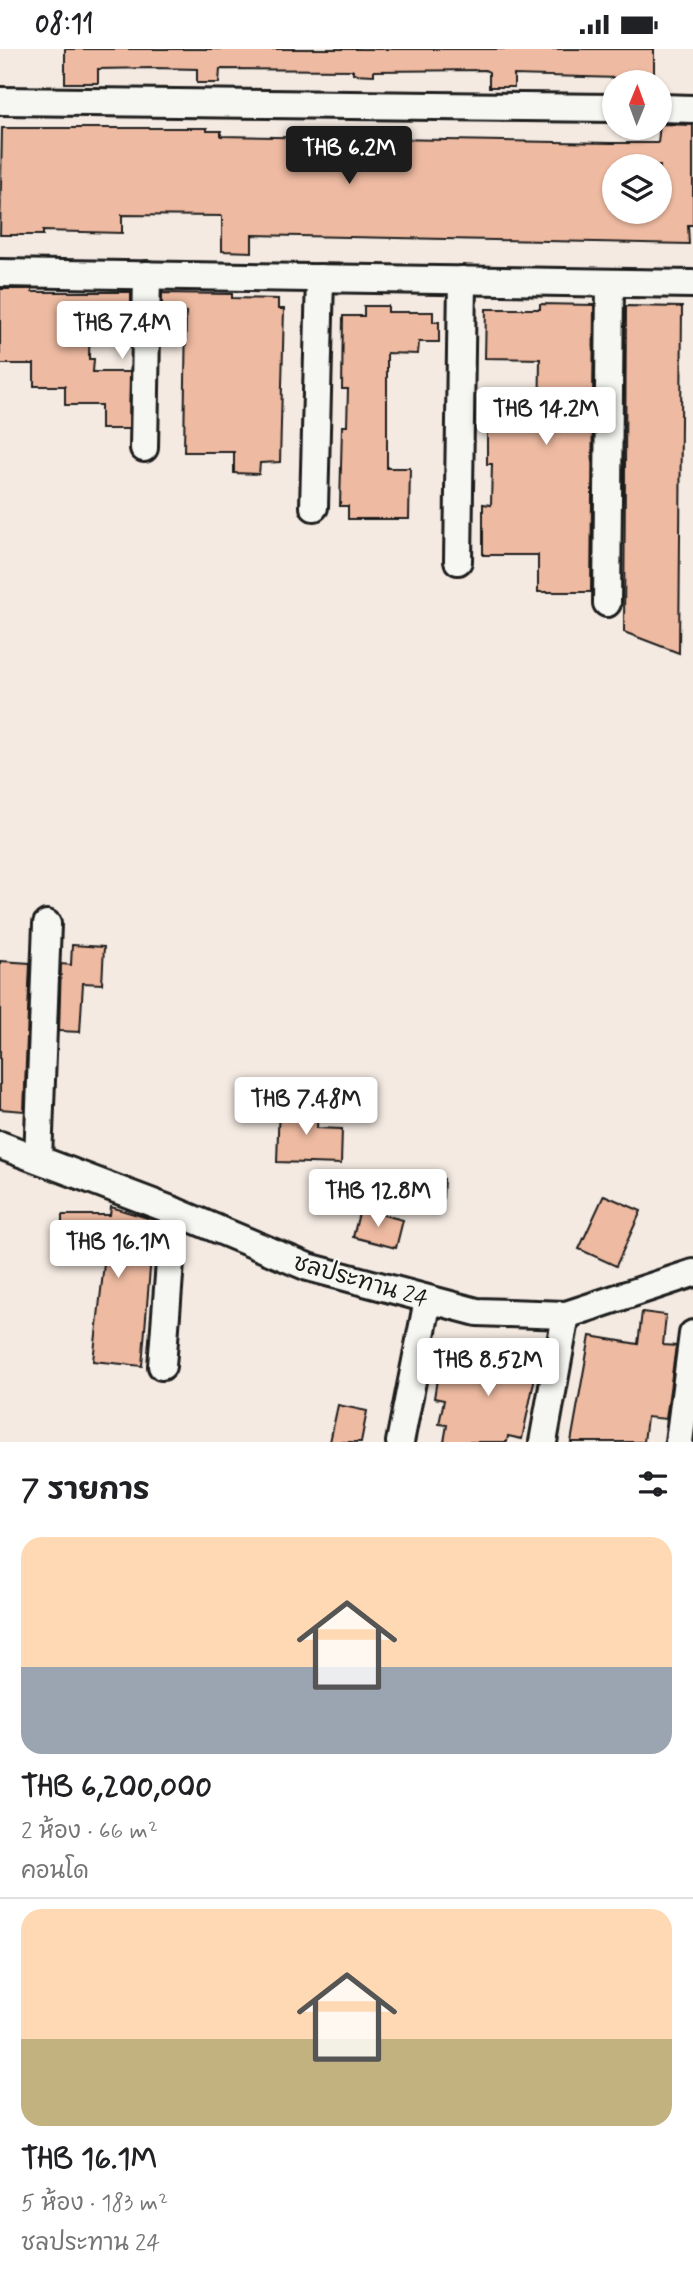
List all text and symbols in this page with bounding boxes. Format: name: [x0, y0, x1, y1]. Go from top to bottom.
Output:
text: 08:11: [35, 8, 94, 42]
north arrow: [602, 70, 672, 140]
map controls: [602, 70, 672, 224]
pin: THB 6.2M: [277, 127, 421, 186]
text: THB 6.2M: [302, 134, 396, 164]
button: layers: [602, 154, 672, 224]
pin: THB 7.4M: [50, 301, 194, 361]
text: THB 7.4M: [73, 309, 171, 339]
pin: THB 14.2M: [466, 387, 626, 447]
text: THB 14.2M: [493, 395, 599, 425]
pin: THB 7.48M: [226, 1077, 386, 1137]
text: THB 7.48M: [251, 1085, 362, 1115]
pin: THB 12.8M: [298, 1169, 458, 1229]
text: THB 12.8M: [325, 1177, 431, 1207]
pin: THB 16.1M: [38, 1221, 198, 1280]
text: THB 16.1M: [66, 1228, 170, 1258]
street label: ชลประทาน 24: [289, 1248, 432, 1316]
pin: THB 8.52M: [408, 1339, 568, 1398]
text: THB 8.52M: [433, 1346, 543, 1376]
icon: filters: [634, 1465, 672, 1503]
text: 7 รายการ: [21, 1471, 150, 1510]
icon: home: [284, 1582, 410, 1708]
text: THB 6,200,000: [21, 1768, 212, 1807]
text: 2 ห้อง · 66 m²: [21, 1817, 158, 1847]
text: คอนโด: [21, 1857, 89, 1887]
icon: home: [284, 1954, 410, 2080]
text: THB 16.1M: [21, 2140, 157, 2179]
text: 5 ห้อง · 183 m²: [21, 2189, 168, 2219]
text: ชลประทาน 24: [21, 2229, 160, 2259]

